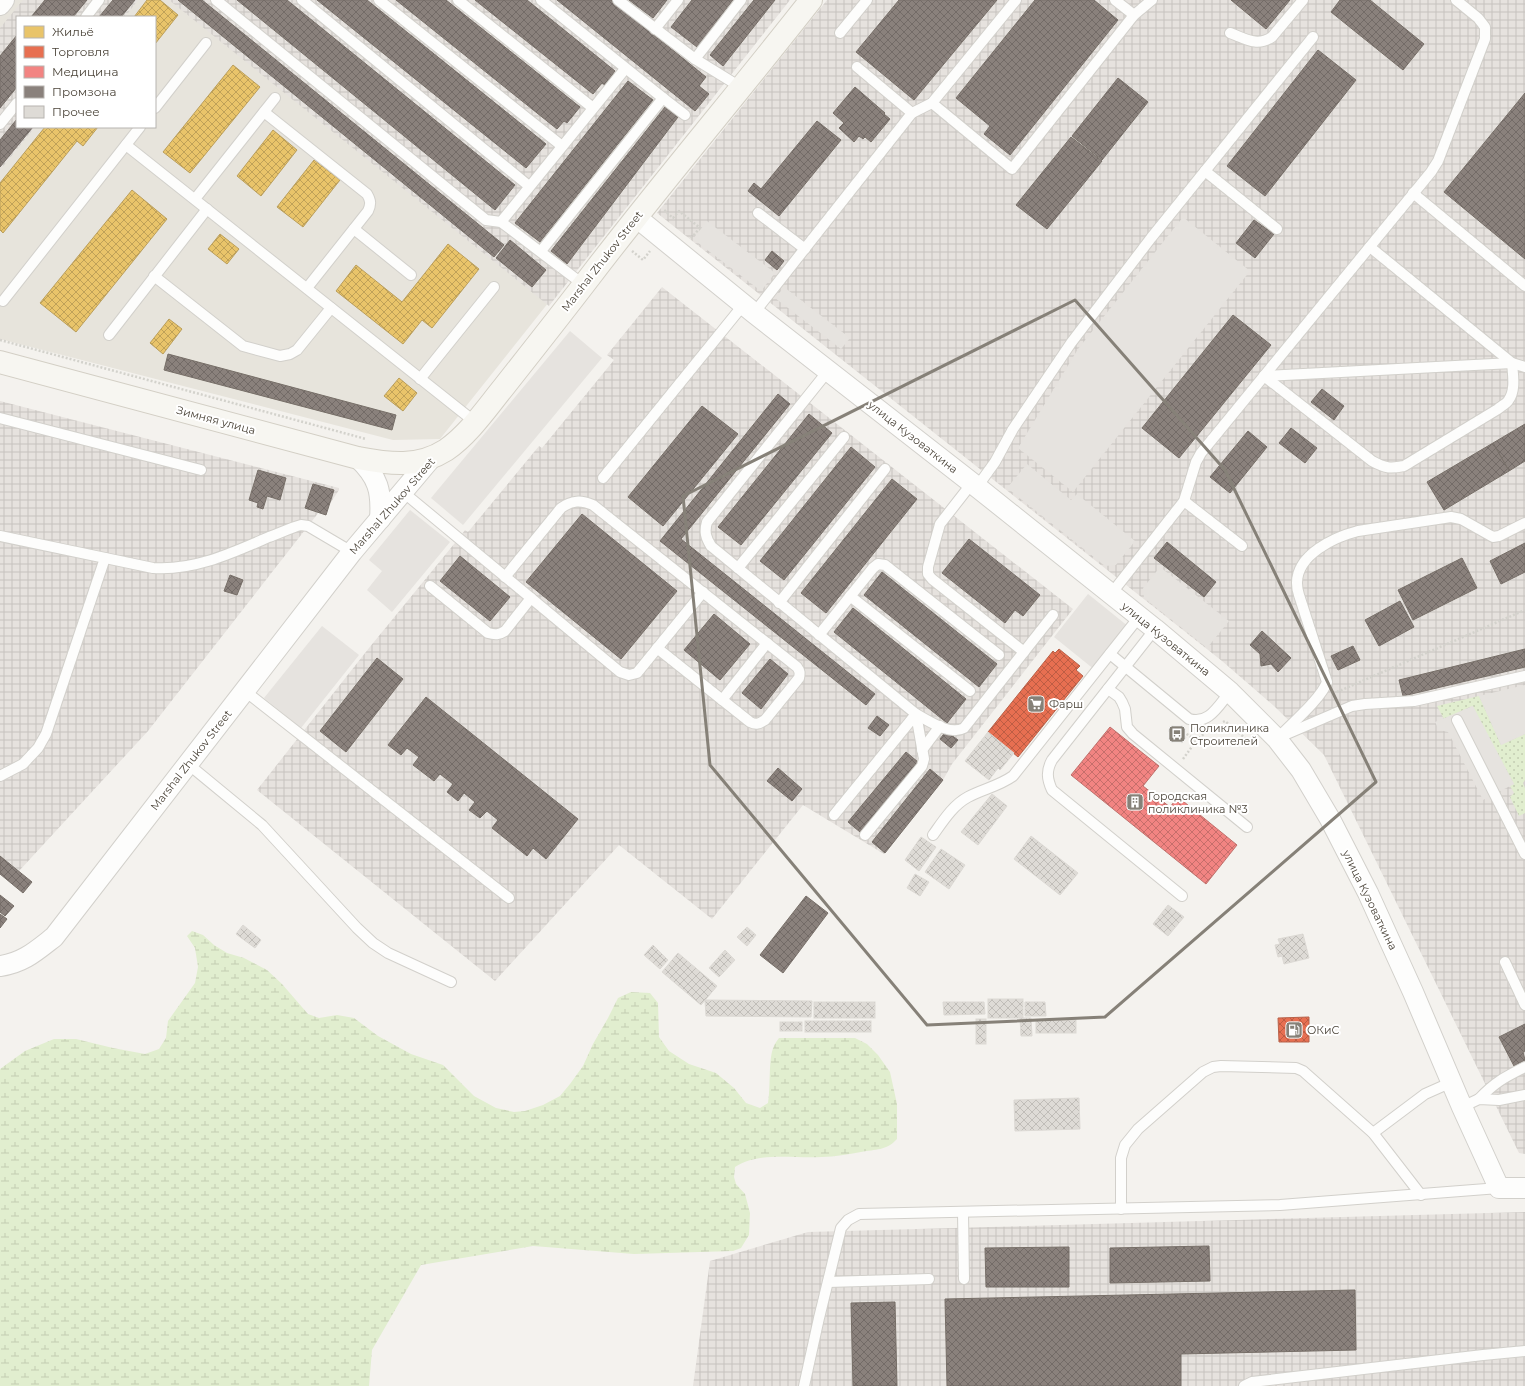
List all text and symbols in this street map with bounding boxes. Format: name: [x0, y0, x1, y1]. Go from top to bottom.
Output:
legend: [16, 16, 156, 128]
text: Жильё: [52, 24, 94, 39]
text: Торговля: [52, 44, 109, 59]
text: Медицина: [52, 64, 118, 79]
text: Промзона: [52, 84, 116, 99]
text: Прочее: [52, 104, 100, 119]
street label: Marshal Zhukov Street: [558, 208, 646, 314]
street label: улица Кузоваткина: [865, 397, 961, 476]
street label: Зимняя улица: [175, 403, 257, 437]
street label: Marshal Zhukov Street: [346, 454, 438, 557]
street label: улица Кузоваткина: [1118, 598, 1213, 679]
supermarket icon: Фарш: [1026, 694, 1046, 714]
place label: Фарш: [1049, 697, 1083, 711]
street label: Marshal Zhukov Street: [147, 707, 235, 813]
place label: Поликлиника Строителей: [1190, 721, 1269, 748]
bus stop icon: Поликлиника Строителей: [1167, 724, 1187, 744]
place label: Городская поликлиника №3: [1148, 789, 1248, 816]
building icon: Городская поликлиника №3: [1125, 792, 1145, 812]
street label: улица Кузоваткина: [1339, 847, 1400, 952]
fuel station icon: ОКиС: [1284, 1020, 1304, 1040]
place label: ОКиС: [1307, 1023, 1340, 1037]

